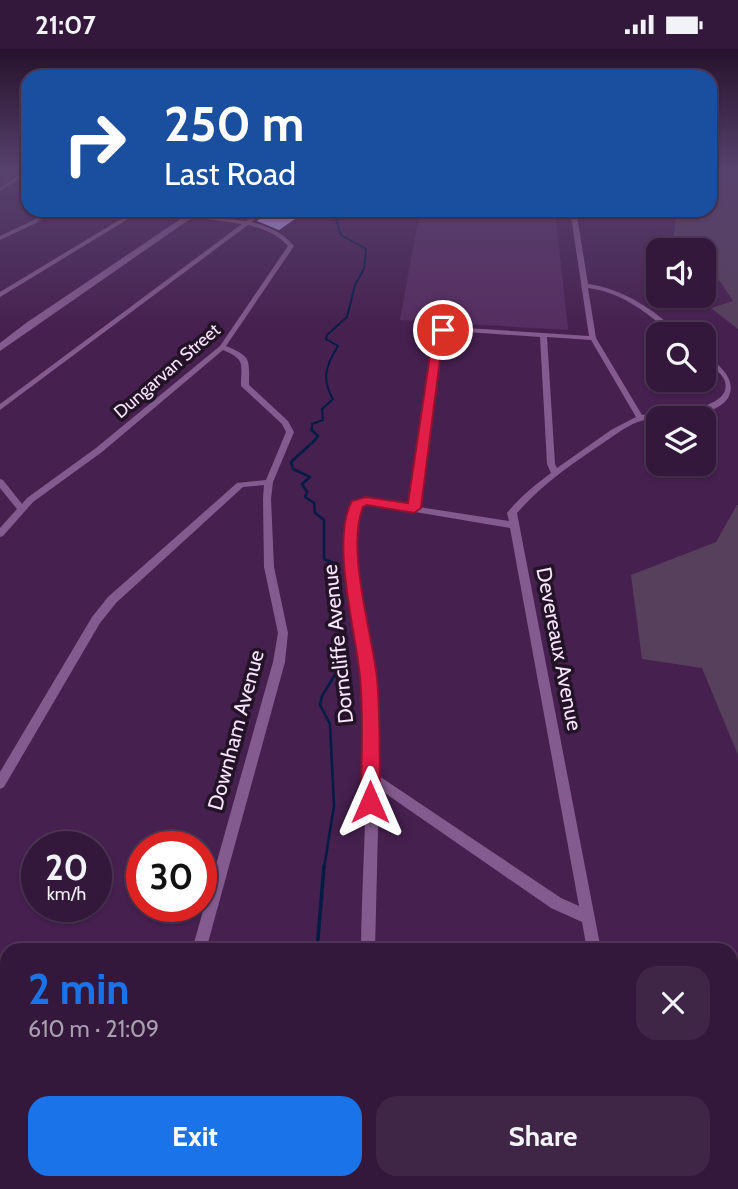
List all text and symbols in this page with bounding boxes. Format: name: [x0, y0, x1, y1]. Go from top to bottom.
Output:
text: 21:07: [35, 9, 96, 41]
text: 250 m: [164, 94, 304, 153]
icon: right: [49, 98, 140, 189]
text: Last Road: [164, 154, 296, 193]
map controls: [646, 238, 716, 476]
button: sound: [646, 238, 716, 308]
pin: [413, 300, 473, 360]
icon: arrive: [424, 311, 462, 349]
street label: Dungarvan Street: [109, 319, 225, 423]
button: search: [646, 322, 716, 392]
button: layers: [646, 406, 716, 476]
street label: Dorncliffe Avenue: [317, 563, 358, 725]
street label: Devereaux Avenue: [531, 565, 588, 733]
street label: Downham Avenue: [202, 647, 269, 813]
position arrow: [333, 765, 407, 839]
speed limit sign: 30: [126, 831, 217, 922]
text: 20: [45, 846, 88, 889]
text: km/h: [47, 883, 86, 905]
text: 2 min: [28, 963, 129, 1015]
button: close: [636, 966, 710, 1040]
text: 610 m · 21:09: [28, 1015, 159, 1043]
button: Exit: [28, 1096, 362, 1176]
button: Share: [376, 1096, 710, 1176]

